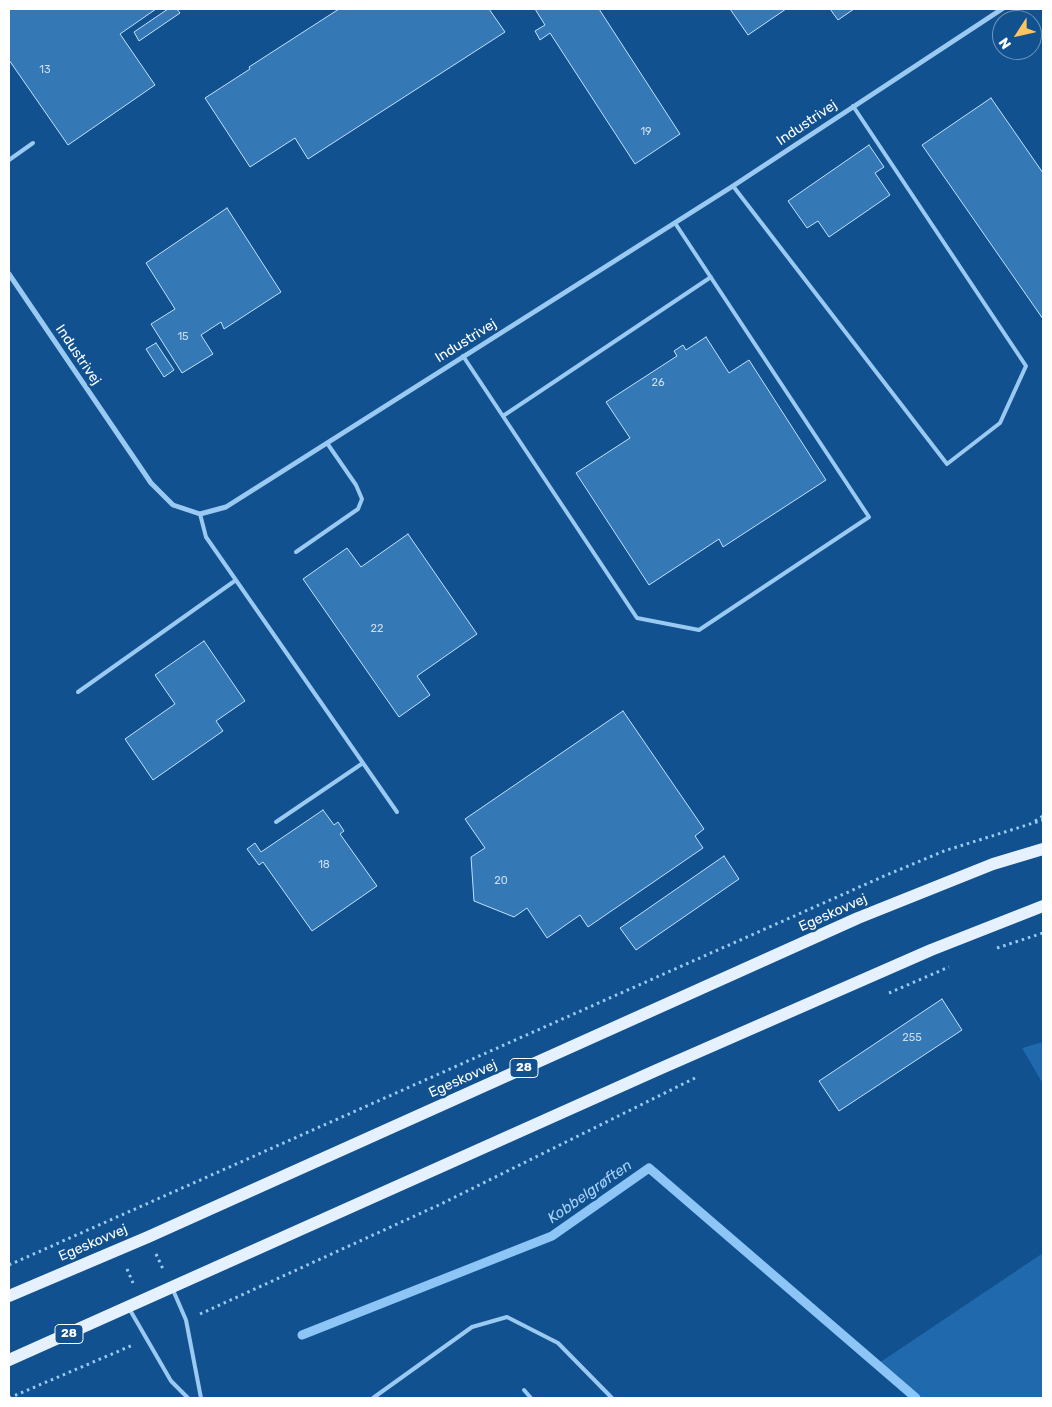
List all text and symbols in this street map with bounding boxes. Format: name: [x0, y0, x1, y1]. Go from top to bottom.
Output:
north arrow: [992, 10, 1042, 60]
text: N: [995, 34, 1015, 52]
house number: 13: [39, 63, 51, 77]
street label: Industrivej: [774, 97, 840, 149]
house number: 19: [640, 125, 652, 139]
street label: Industrivej: [432, 316, 500, 366]
street label: Industrivej: [52, 322, 104, 388]
house number: 15: [177, 330, 189, 344]
house number: 26: [651, 376, 665, 390]
house number: 22: [371, 622, 383, 636]
house number: 18: [318, 858, 330, 872]
house number: 20: [494, 874, 508, 888]
street label: Egeskovvej: [796, 890, 870, 936]
house number: 255: [902, 1031, 922, 1045]
street label: Egeskovvej: [426, 1056, 500, 1102]
road number: 28: [510, 1058, 538, 1078]
water label: Kobbelgrøften: [544, 1156, 636, 1228]
street label: Egeskovvej: [56, 1221, 130, 1265]
road number: 28: [55, 1325, 83, 1344]

